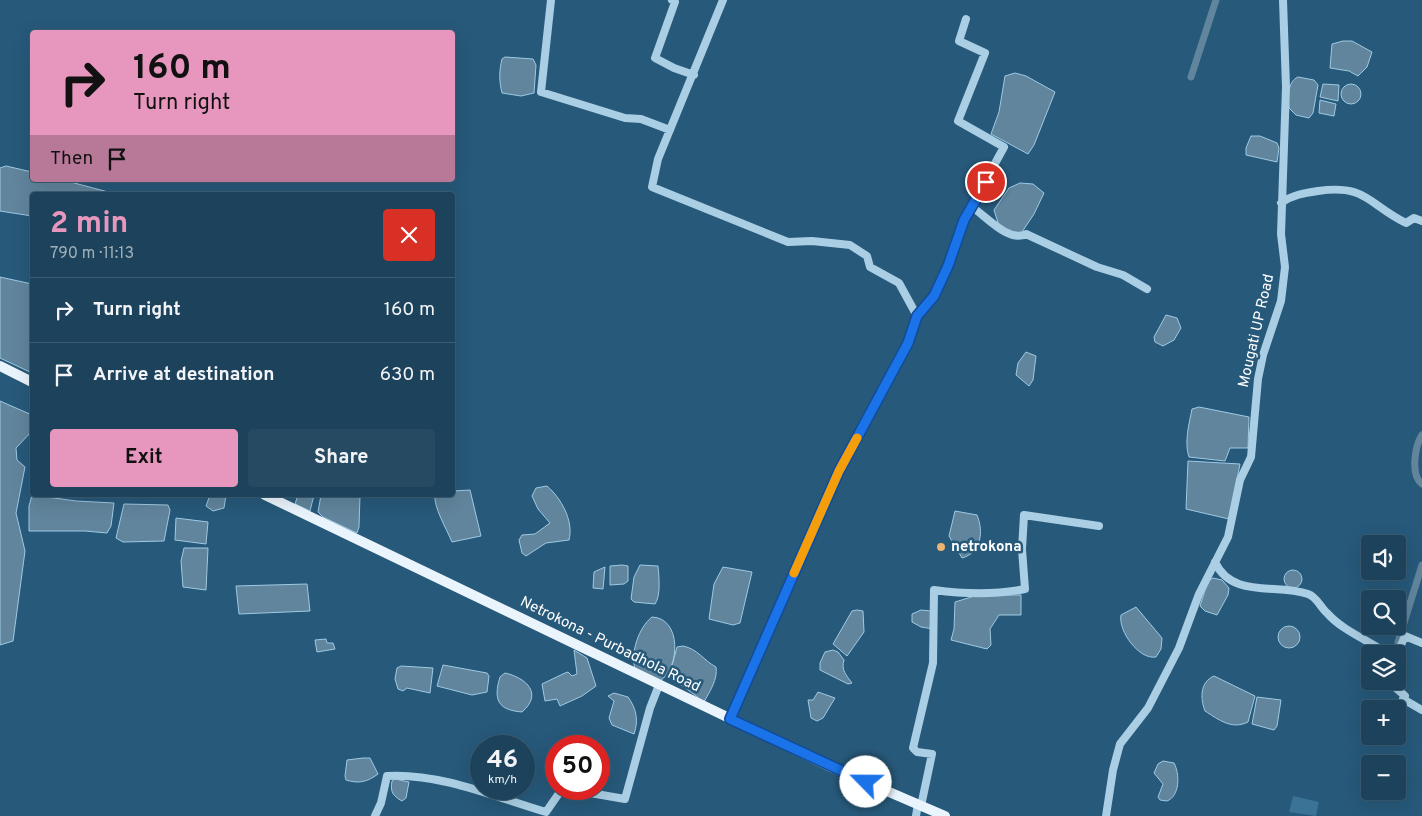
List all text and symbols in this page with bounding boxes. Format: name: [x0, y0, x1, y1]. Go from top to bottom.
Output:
text: 160 m: [133, 47, 231, 91]
icon: right: [50, 50, 115, 115]
text: Turn right: [133, 90, 230, 117]
icon: arrive: [103, 145, 131, 173]
text: Then: [50, 147, 93, 171]
pin: [965, 161, 1007, 203]
icon: arrive: [972, 168, 1000, 196]
text: 2 min: [50, 206, 128, 243]
button: close: [383, 209, 435, 261]
text: 790 m · 11:13: [50, 244, 134, 264]
street label: Mougati UP Road: [1235, 272, 1279, 390]
icon: right: [50, 296, 78, 324]
text: Turn right: [93, 298, 181, 322]
text: 160 m: [384, 298, 435, 322]
icon: arrive: [50, 361, 78, 389]
text: Arrive at destination: [93, 363, 274, 387]
text: 630 m: [380, 363, 435, 387]
button: Exit: [50, 429, 238, 487]
button: Share: [248, 429, 435, 487]
map controls: [1361, 535, 1406, 800]
button: sound: [1361, 535, 1406, 580]
place label: netrokona: [951, 538, 1022, 557]
marker: netrokona: [935, 541, 947, 553]
button: search: [1361, 590, 1406, 635]
street label: Netrokona - Purbadhola Road: [517, 593, 703, 697]
button: layers: [1361, 645, 1406, 690]
button: +: [1361, 700, 1406, 745]
speed limit sign: 50: [545, 735, 610, 800]
text: 46: [487, 745, 518, 777]
position arrow: [839, 755, 891, 807]
button: −: [1361, 755, 1406, 800]
text: km/h: [488, 772, 517, 788]

